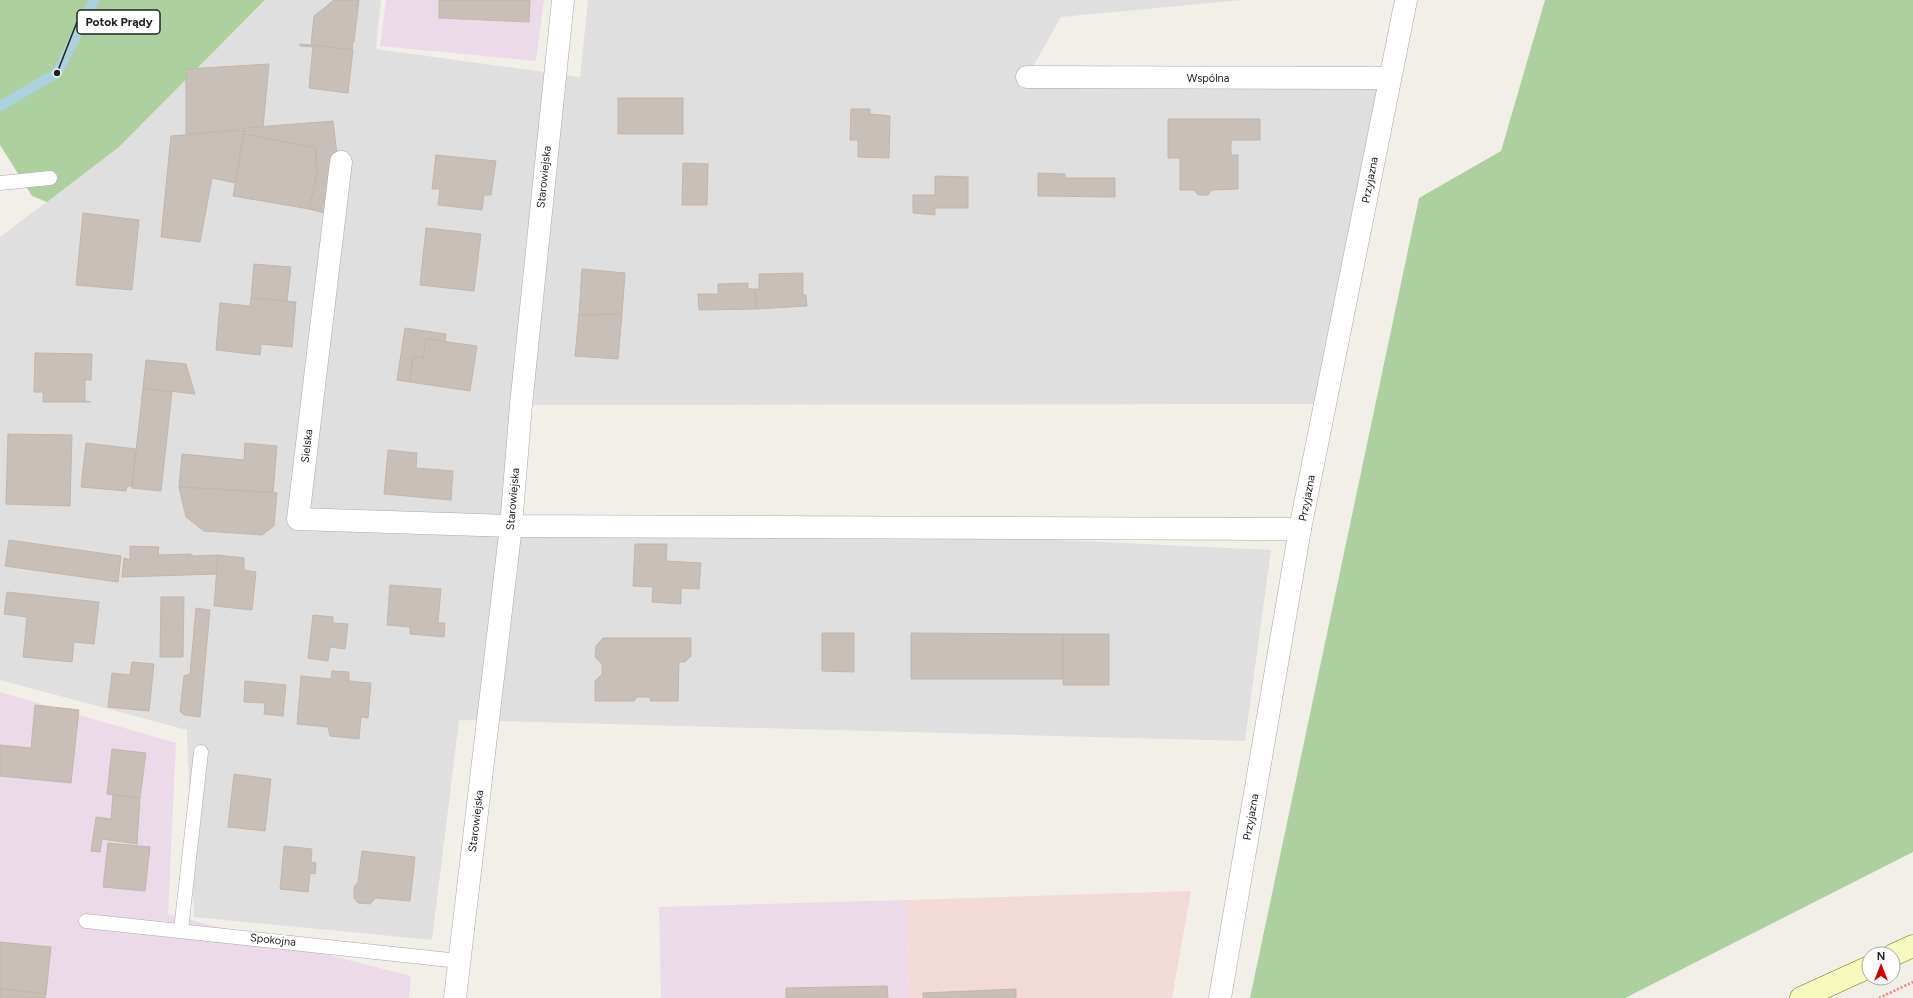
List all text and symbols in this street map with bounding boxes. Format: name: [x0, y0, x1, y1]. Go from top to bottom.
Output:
callout: Potok Prądy: [77, 10, 160, 34]
text: Potok Prądy: [85, 15, 153, 29]
street label: Wspólna: [1187, 72, 1229, 85]
street label: Starowiejska: [534, 145, 554, 209]
street label: Przyjazna: [1359, 156, 1381, 204]
street label: Sielska: [298, 428, 316, 464]
street label: Starowiejska: [504, 467, 522, 531]
street label: Przyjazna: [1296, 474, 1318, 522]
street label: Starowiejska: [466, 789, 486, 853]
street label: Przyjazna: [1241, 793, 1261, 841]
street label: Spokojna: [249, 931, 297, 949]
north arrow: [1861, 946, 1901, 986]
text: N: [1877, 950, 1885, 963]

